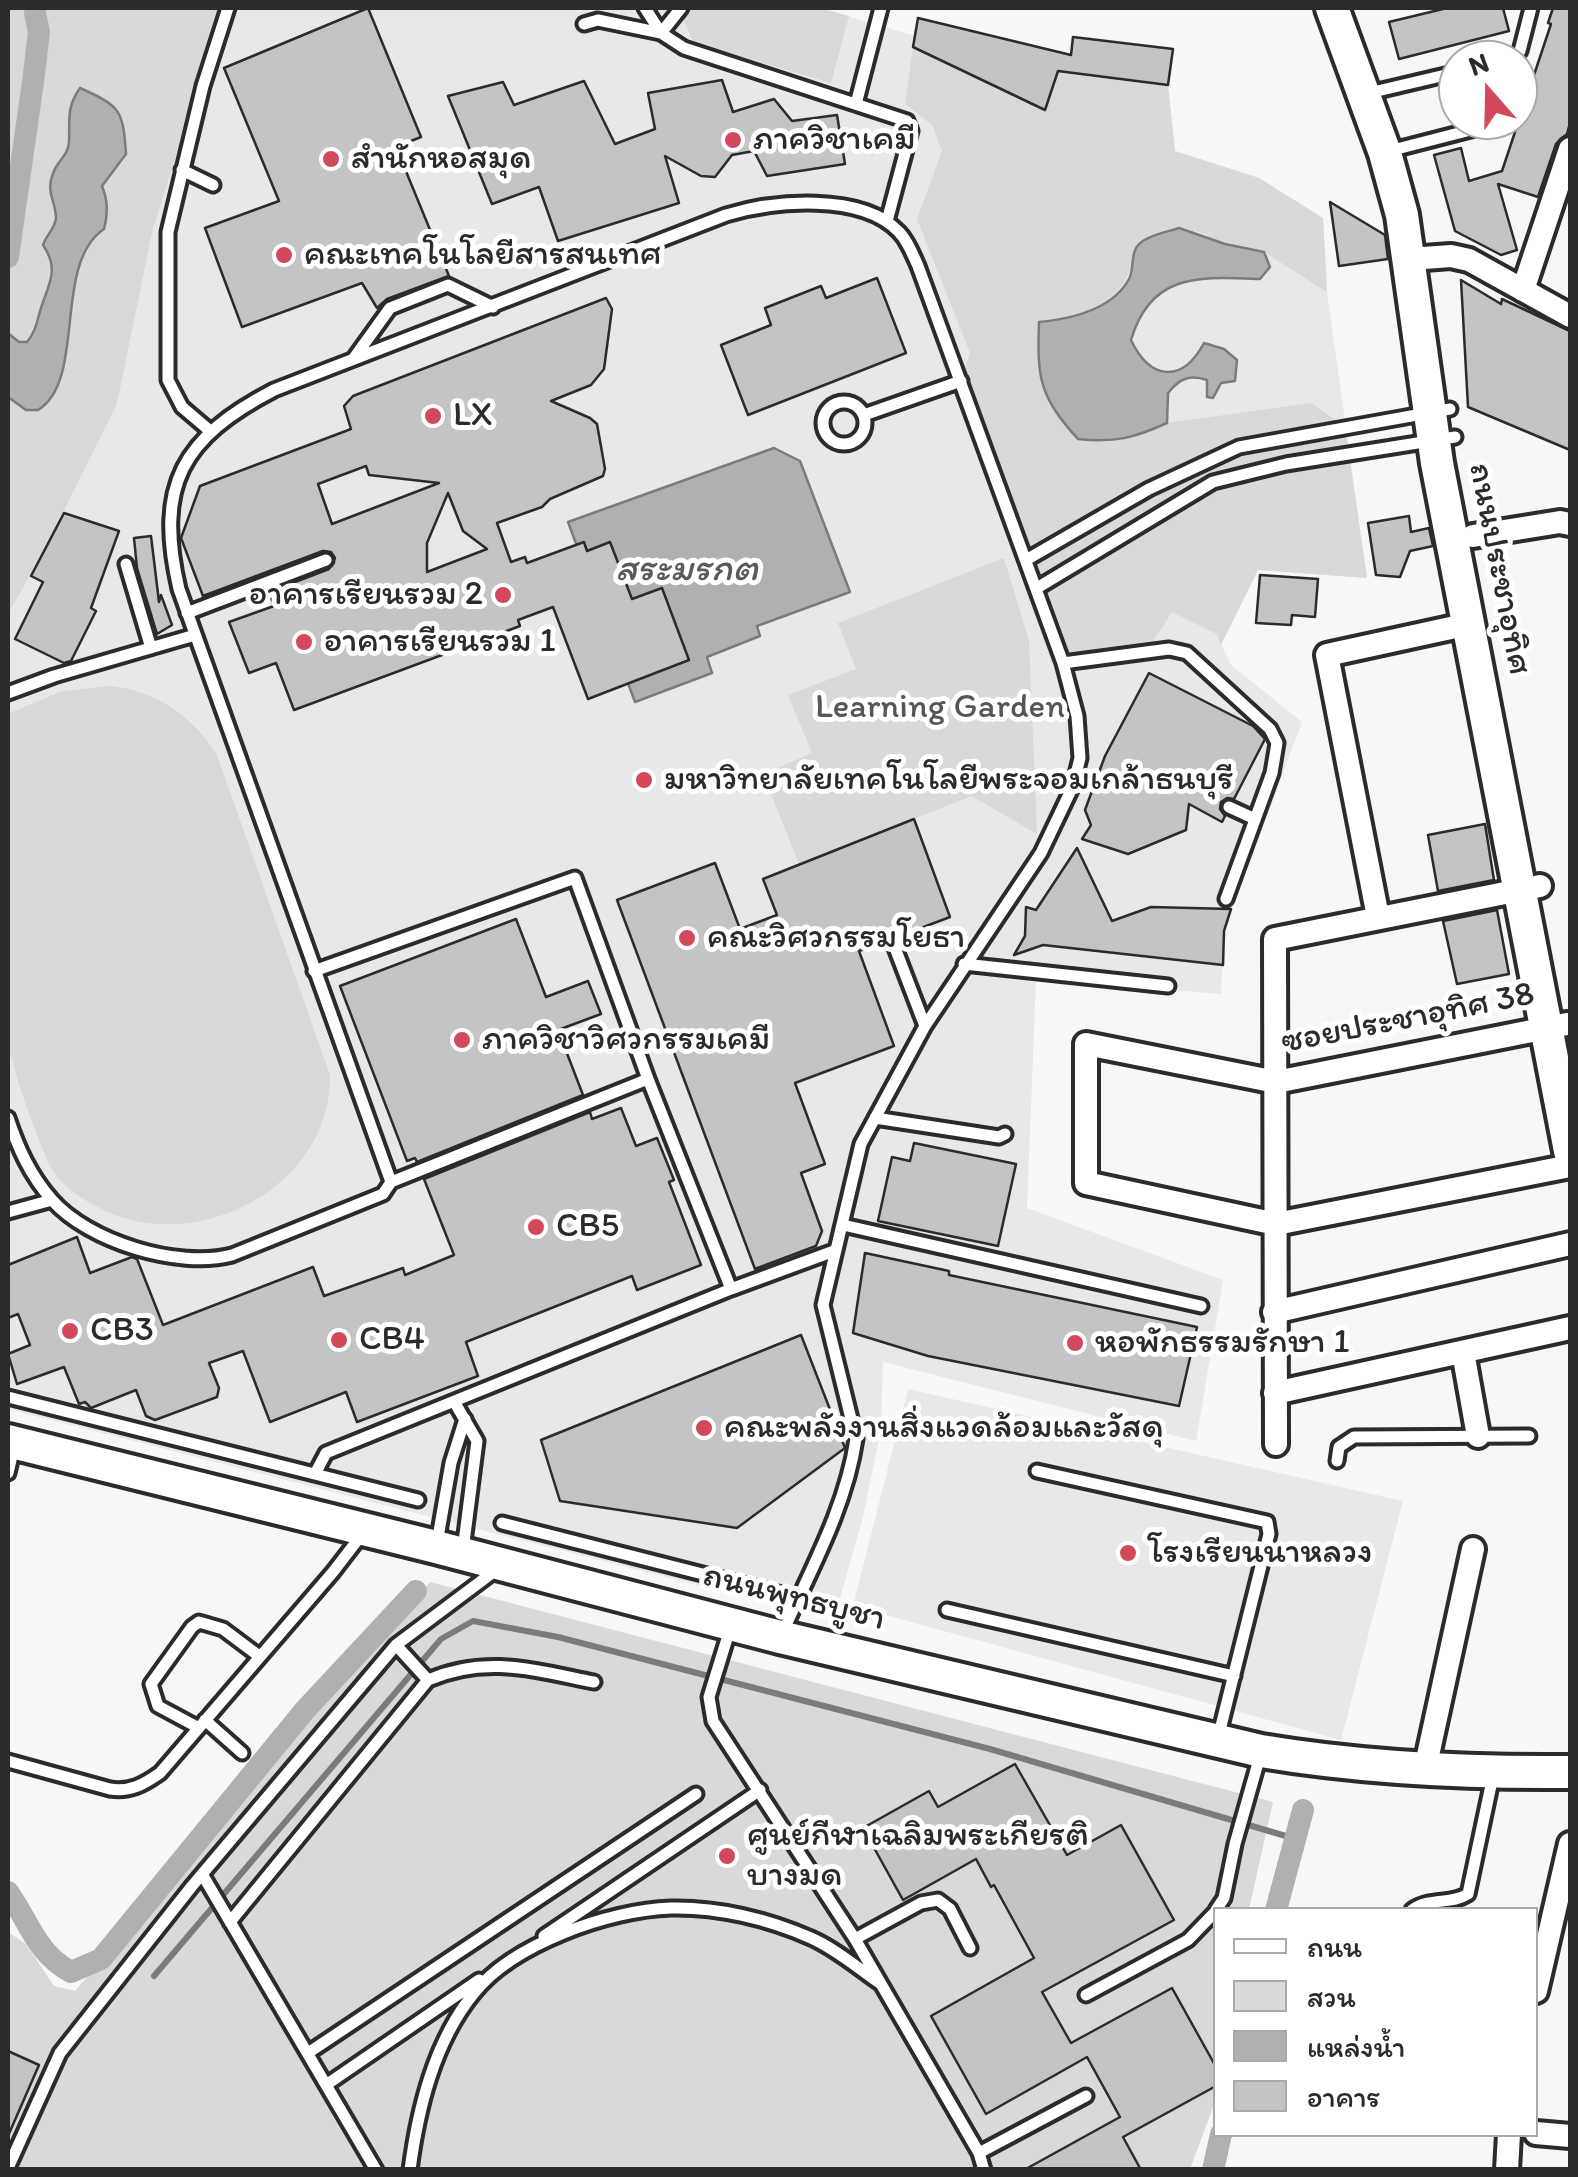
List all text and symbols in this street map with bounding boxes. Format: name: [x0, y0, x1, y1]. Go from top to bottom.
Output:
north arrow: [1438, 40, 1538, 140]
text: N: [1464, 44, 1493, 83]
place label: ภาควิชาเคมี: [753, 119, 916, 161]
marker: ภาควิชาเคมี: [722, 129, 744, 151]
place label: สำนักหอสมุด: [351, 138, 532, 180]
marker: สำนักหอสมุด: [320, 148, 342, 170]
place label: คณะเทคโนโลยีสารสนเทศ: [304, 234, 662, 276]
marker: คณะเทคโนโลยีสารสนเทศ: [273, 244, 295, 266]
place label: LX: [453, 395, 492, 437]
marker: LX: [422, 405, 444, 427]
street label: ถนนประชาอุทิศ: [1458, 460, 1540, 678]
water label: สระมรกต: [616, 547, 758, 593]
place label: อาคารเรียนรวม 2: [249, 574, 483, 616]
marker: อาคารเรียนรวม 2: [492, 584, 514, 606]
place label: อาคารเรียนรวม 1: [324, 621, 556, 663]
marker: อาคารเรียนรวม 1: [293, 631, 315, 653]
park label: Learning Garden: [815, 687, 1065, 729]
place label: มหาวิทยาลัยเทคโนโลยีพระจอมเกล้าธนบุรี: [664, 759, 1234, 801]
marker: มหาวิทยาลัยเทคโนโลยีพระจอมเกล้าธนบุรี: [633, 769, 655, 791]
place label: คณะวิศวกรรมโยธา: [707, 917, 965, 959]
marker: คณะวิศวกรรมโยธา: [676, 927, 698, 949]
street label: ซอยประชาอุทิศ 38: [1278, 974, 1538, 1064]
place label: ภาควิชาวิศวกรรมเคมี: [482, 1019, 770, 1061]
marker: ภาควิชาวิศวกรรมเคมี: [451, 1029, 473, 1051]
place label: CB5: [556, 1206, 619, 1248]
marker: CB5: [525, 1216, 547, 1238]
place label: CB3: [90, 1310, 154, 1352]
place label: CB4: [359, 1319, 425, 1361]
marker: CB3: [59, 1320, 81, 1342]
place label: หอพักธรรมรักษา 1: [1095, 1322, 1350, 1364]
marker: CB4: [328, 1329, 350, 1351]
marker: หอพักธรรมรักษา 1: [1064, 1332, 1086, 1354]
place label: คณะพลังงานสิ่งแวดล้อมและวัสดุ: [724, 1407, 1164, 1449]
marker: คณะพลังงานสิ่งแวดล้อมและวัสดุ: [693, 1417, 715, 1439]
place label: โรงเรียนนาหลวง: [1148, 1532, 1372, 1574]
marker: โรงเรียนนาหลวง: [1117, 1542, 1139, 1564]
street label: ถนนพุทธบูชา: [698, 1555, 890, 1641]
place label: ศูนย์กีฬาเฉลิมพระเกียรติ บางมด: [747, 1815, 1089, 1897]
marker: ศูนย์กีฬาเฉลิมพระเกียรติ บางมด: [716, 1845, 738, 1867]
legend: [1213, 1907, 1538, 2137]
text: ถนน: [1307, 1928, 1362, 1965]
text: สวน: [1307, 1978, 1356, 2015]
text: แหล่งน้ำ: [1307, 2028, 1405, 2065]
text: อาคาร: [1307, 2078, 1380, 2115]

